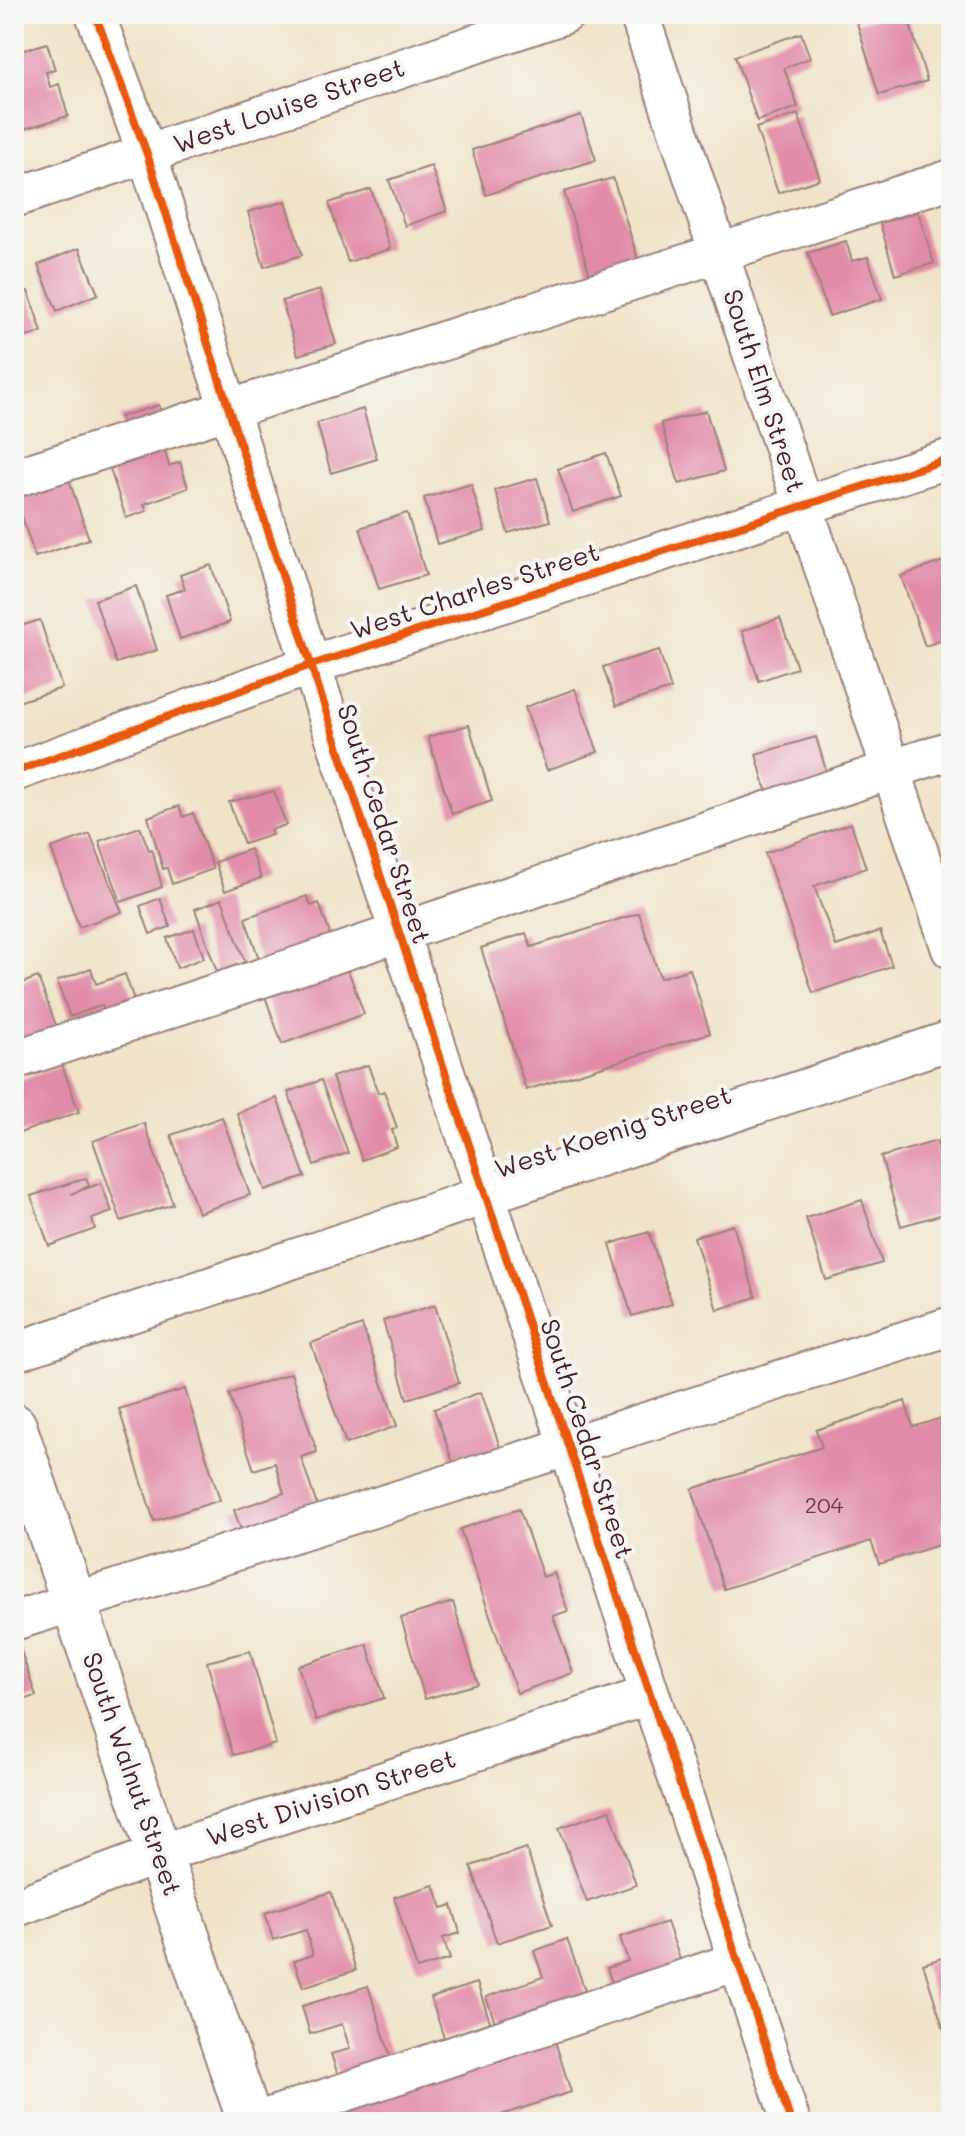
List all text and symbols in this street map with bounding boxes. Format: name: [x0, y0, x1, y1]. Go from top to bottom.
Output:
street label: West Louise Street: [169, 50, 409, 161]
street label: South Elm Street: [716, 285, 814, 497]
street label: West Charles Street: [346, 534, 604, 646]
street label: South Cedar Street: [330, 699, 440, 948]
street label: West Koenig Street: [490, 1077, 735, 1185]
street label: South Cedar Street: [533, 1314, 643, 1563]
house number: 204: [805, 1490, 843, 1519]
street label: South Walnut Street: [75, 1647, 191, 1900]
street label: West Division Street: [202, 1741, 460, 1853]

